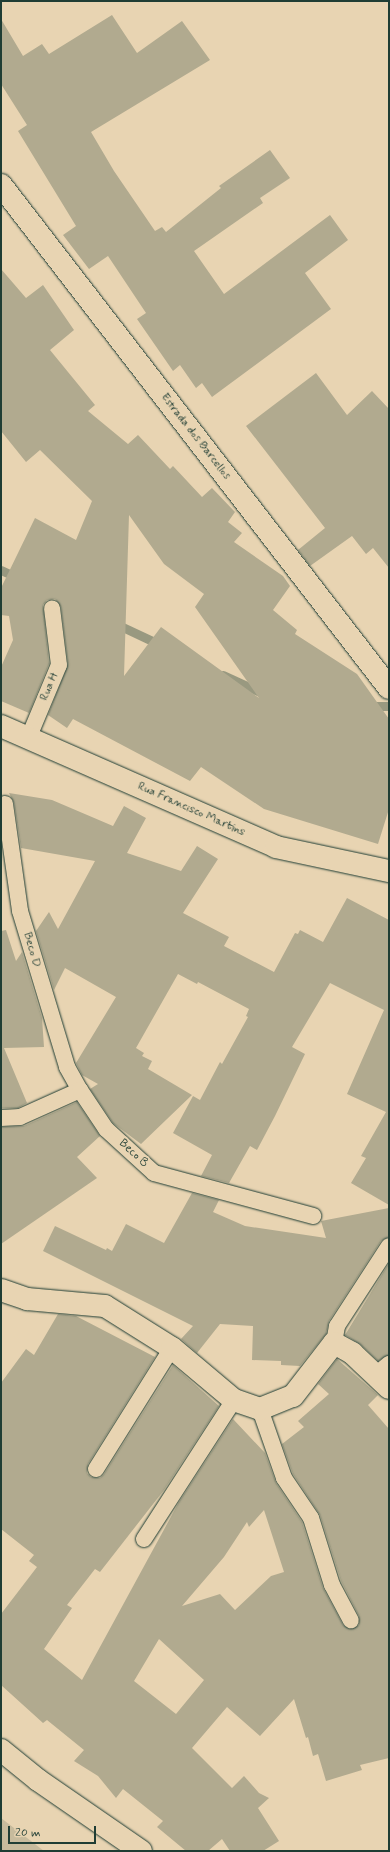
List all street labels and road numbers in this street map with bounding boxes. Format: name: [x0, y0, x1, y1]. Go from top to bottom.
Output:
street label: Estrada dos Barcellos: [157, 391, 233, 483]
street label: Rua H: [38, 671, 62, 703]
street label: Rua Francisco Martins: [136, 780, 246, 840]
street label: Beco D: [19, 931, 43, 969]
street label: Beco B: [115, 1137, 151, 1171]

